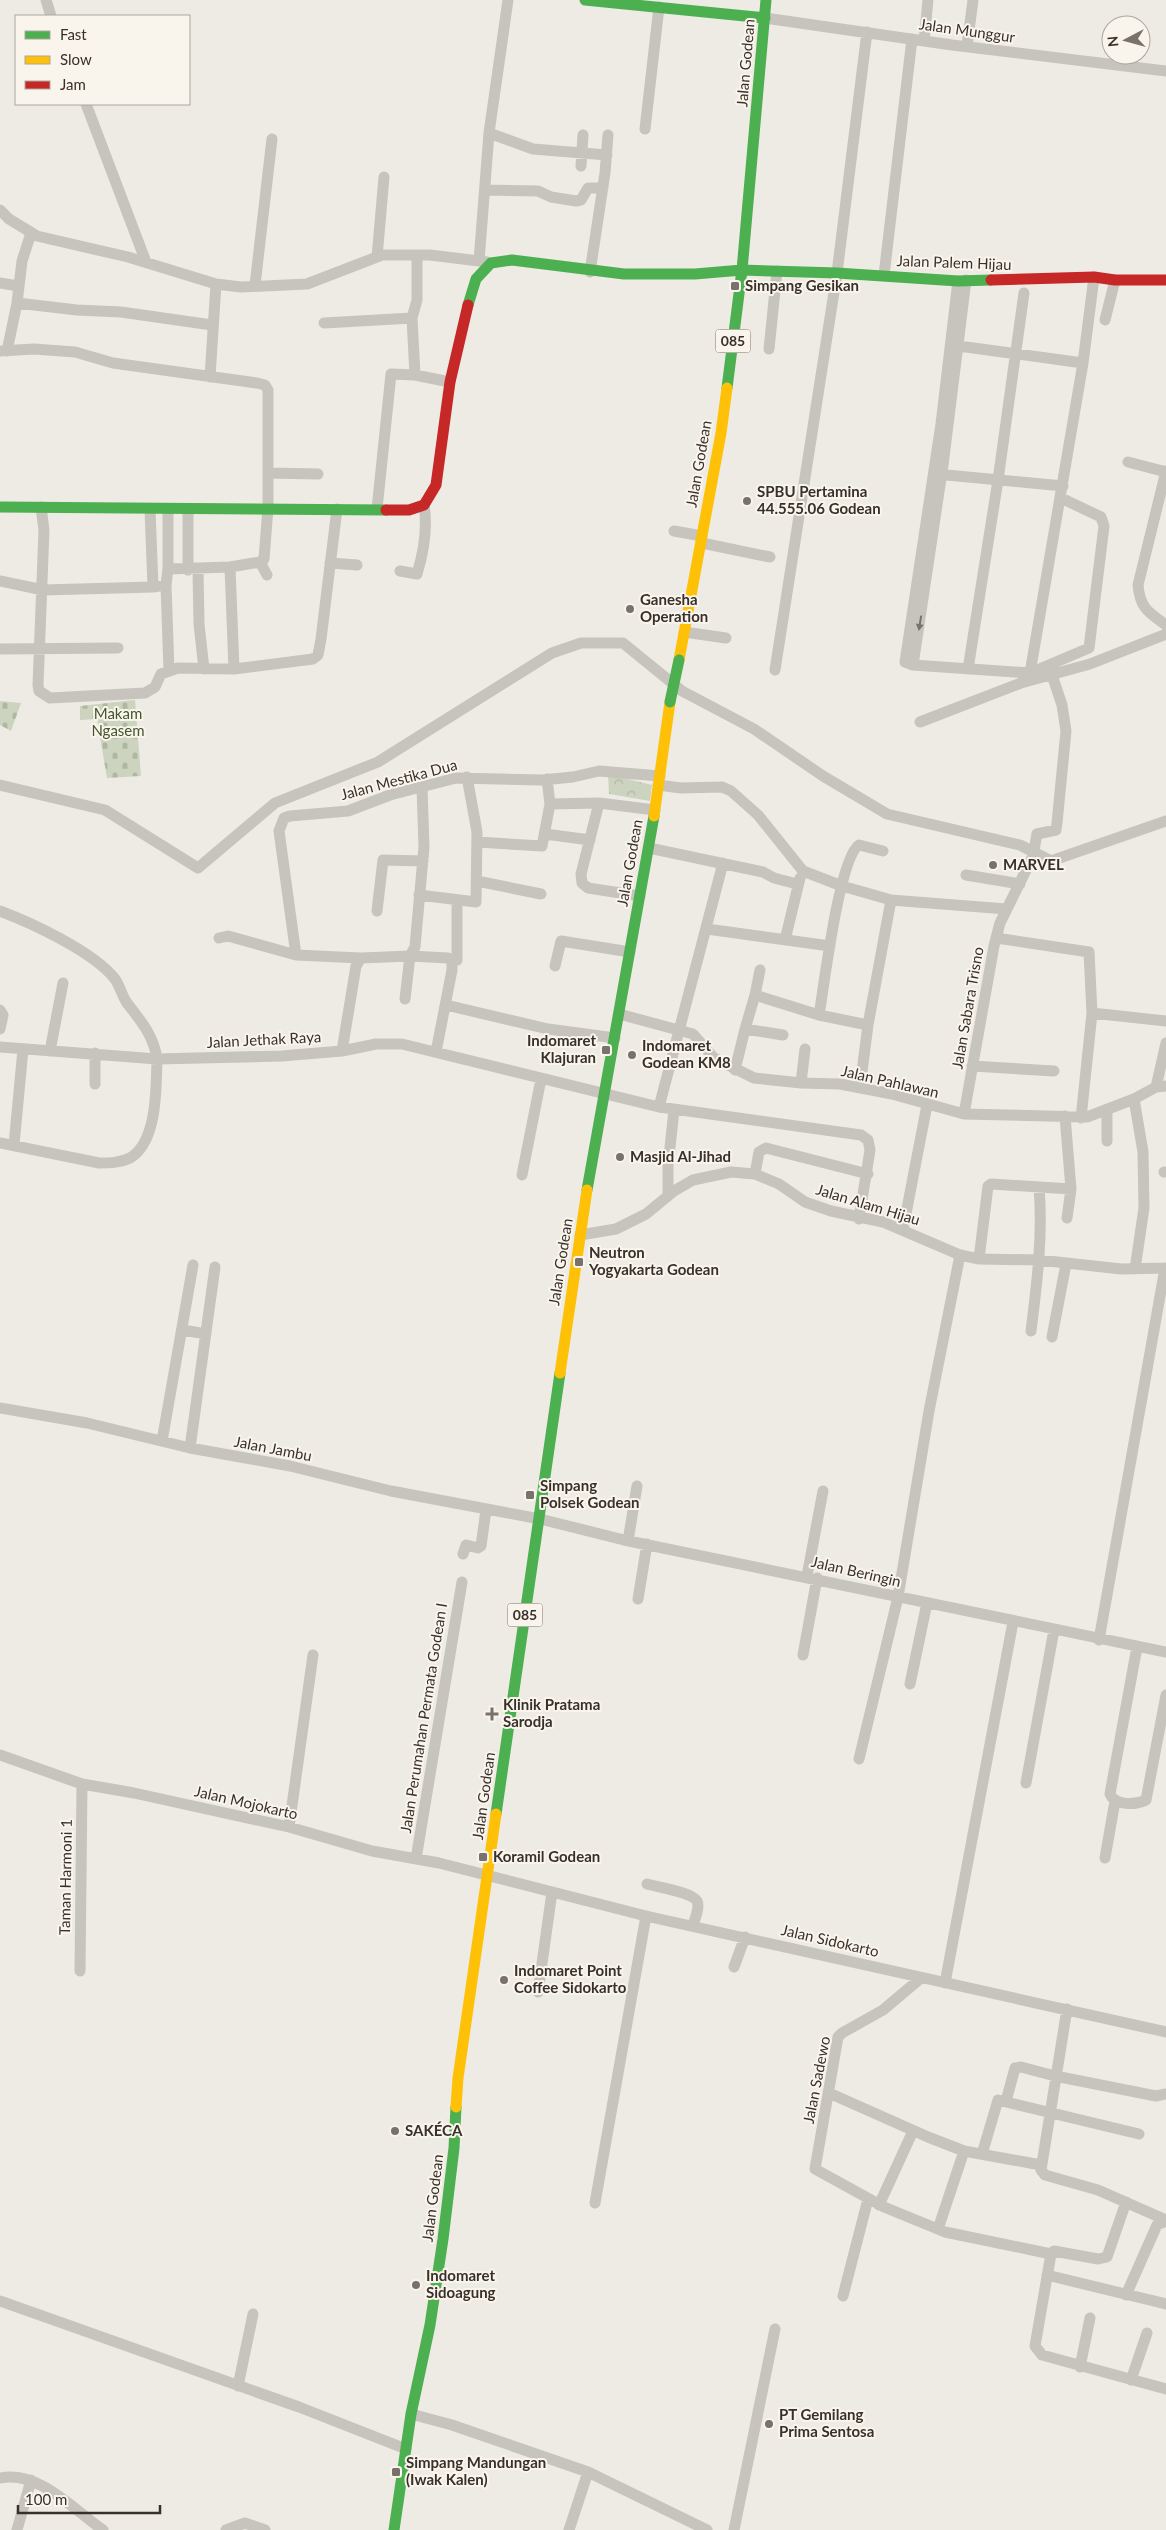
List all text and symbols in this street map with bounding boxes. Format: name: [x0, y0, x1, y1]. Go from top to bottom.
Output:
street label: Jalan Munggur: [918, 14, 1017, 46]
legend: [15, 15, 190, 105]
north arrow: [1101, 15, 1151, 65]
street label: Jalan Godean: [732, 18, 758, 108]
text: Fast: [60, 25, 87, 43]
text: N: [1104, 35, 1122, 48]
text: Slow: [60, 50, 92, 68]
text: Jam: [60, 75, 86, 93]
street label: Jalan Palem Hijau: [896, 251, 1012, 273]
place label: Simpang Gesikan: [745, 276, 859, 294]
marker: Simpang Gesikan: [729, 280, 741, 292]
road number: 085: [716, 330, 750, 352]
street label: Jalan Godean: [681, 419, 715, 509]
place label: SPBU Pertamina 44.555.06 Godean: [757, 482, 881, 517]
marker: SPBU Pertamina 44.555.06 Godean: [741, 495, 753, 507]
place label: Ganesha Operation: [640, 590, 708, 625]
marker: Ganesha Operation: [624, 603, 636, 615]
one-way arrow: [916, 616, 924, 632]
park label: Makam Ngasem: [91, 704, 145, 739]
street label: Jalan Mestika Dua: [338, 755, 459, 803]
street label: Jalan Godean: [612, 818, 646, 908]
place label: MARVEL: [1003, 855, 1064, 873]
marker: MARVEL: [987, 859, 999, 871]
street label: Jalan Sabara Trisno: [947, 945, 987, 1070]
street label: Jalan Jethak Raya: [206, 1027, 322, 1051]
place label: Indomaret Klajuran: [527, 1031, 596, 1066]
place label: Indomaret Godean KM8: [642, 1036, 731, 1071]
marker: Indomaret Klajuran: [600, 1044, 612, 1056]
marker: Indomaret Godean KM8: [626, 1049, 638, 1061]
street label: Jalan Pahlawan: [840, 1061, 941, 1101]
place label: Masjid Al-Jihad: [630, 1147, 731, 1165]
marker: Masjid Al-Jihad: [614, 1151, 626, 1163]
street label: Jalan Alam Hijau: [814, 1180, 922, 1228]
street label: Jalan Godean: [544, 1217, 576, 1307]
place label: Neutron Yogyakarta Godean: [588, 1243, 719, 1278]
marker: Neutron Yogyakarta Godean: [573, 1256, 585, 1268]
street label: Jalan Jambu: [233, 1432, 314, 1464]
place label: Simpang Polsek Godean: [540, 1476, 640, 1511]
marker: Simpang Polsek Godean: [524, 1489, 536, 1501]
street label: Jalan Beringin: [810, 1552, 903, 1590]
street label: Jalan Perumahan Permata Godean I: [396, 1601, 450, 1834]
road number: 085: [508, 1604, 542, 1626]
place label: Klinik Pratama Sarodja: [503, 1695, 600, 1730]
marker: Klinik Pratama Sarodja: [485, 1707, 499, 1721]
street label: Jalan Godean: [468, 1751, 498, 1841]
street label: Jalan Mojokarto: [193, 1781, 300, 1823]
street label: Taman Harmoni 1: [55, 1819, 75, 1935]
place label: Koramil Godean: [493, 1847, 600, 1865]
marker: Koramil Godean: [477, 1851, 489, 1863]
street label: Jalan Sidokarto: [780, 1920, 881, 1960]
place label: Indomaret Point Coffee Sidokarto: [514, 1961, 627, 1996]
marker: Indomaret Point Coffee Sidokarto: [498, 1974, 510, 1986]
street label: Jalan Sadewo: [799, 2035, 833, 2125]
place label: SAKÉCA: [405, 2121, 463, 2139]
marker: SAKÉCA: [389, 2125, 401, 2137]
street label: Jalan Godean: [418, 2153, 446, 2243]
place label: Indomaret Sidoagung: [426, 2266, 496, 2301]
marker: Indomaret Sidoagung: [410, 2279, 422, 2291]
place label: PT Gemilang Prima Sentosa: [779, 2405, 874, 2440]
marker: PT Gemilang Prima Sentosa: [763, 2418, 775, 2430]
place label: Simpang Mandungan (Iwak Kalen): [406, 2453, 546, 2488]
marker: Simpang Mandungan (Iwak Kalen): [390, 2466, 402, 2478]
scale bar: [18, 2482, 160, 2514]
text: 100 m: [25, 2490, 67, 2508]

